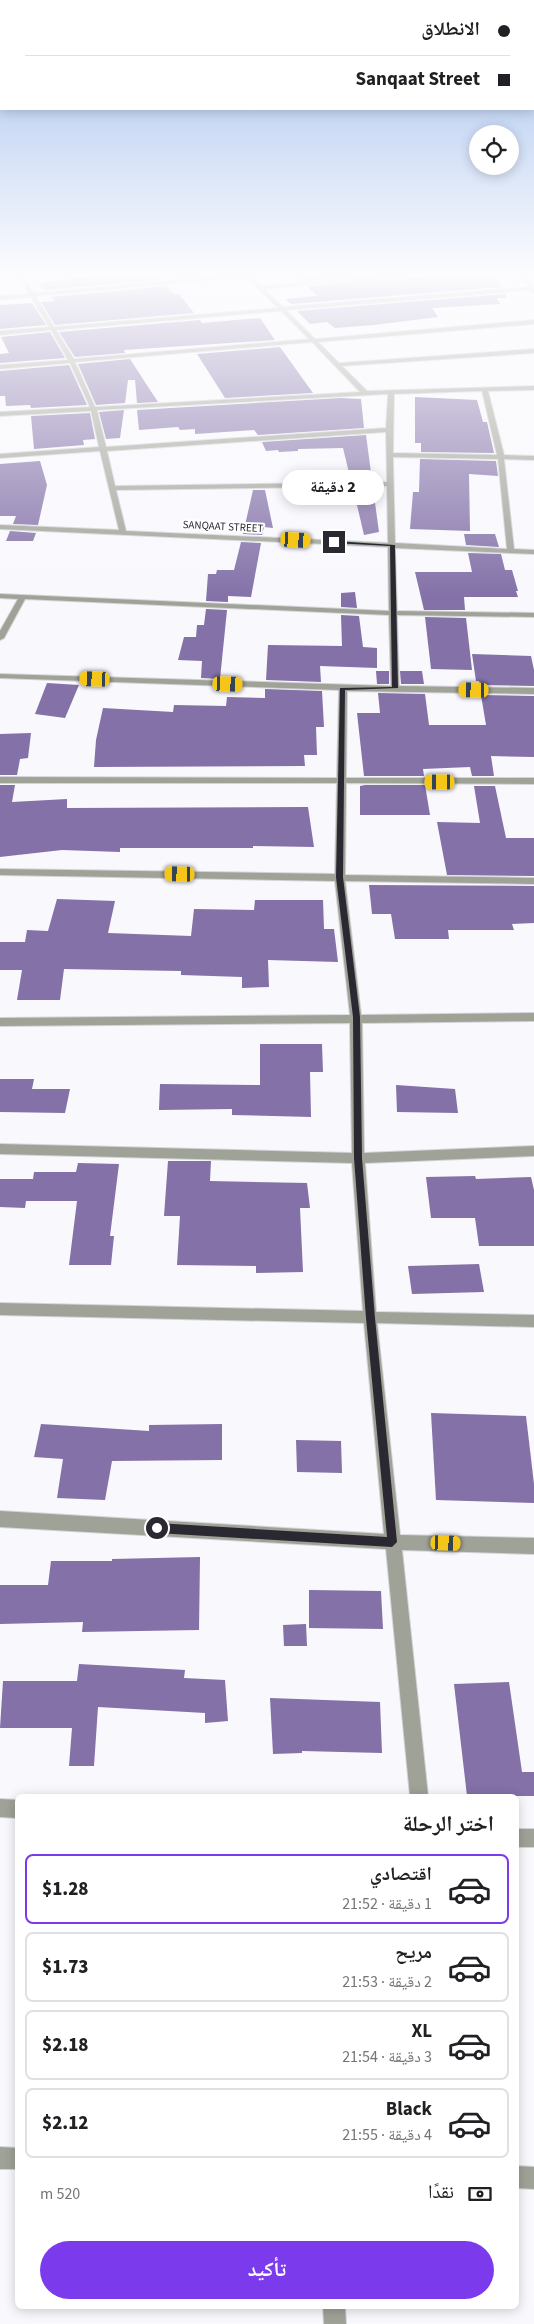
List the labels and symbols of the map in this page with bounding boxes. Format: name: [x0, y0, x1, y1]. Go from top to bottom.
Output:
callout: 2 دقيقة: [283, 470, 385, 504]
street label: SANQAAT STREET: [182, 517, 264, 536]
route end: [323, 531, 345, 553]
car: [280, 532, 311, 548]
car: [79, 671, 110, 687]
car: [212, 676, 243, 692]
car: [458, 682, 489, 698]
car: [425, 775, 455, 790]
car: [164, 866, 195, 882]
route start: [146, 1517, 168, 1539]
car: [430, 1535, 461, 1551]

